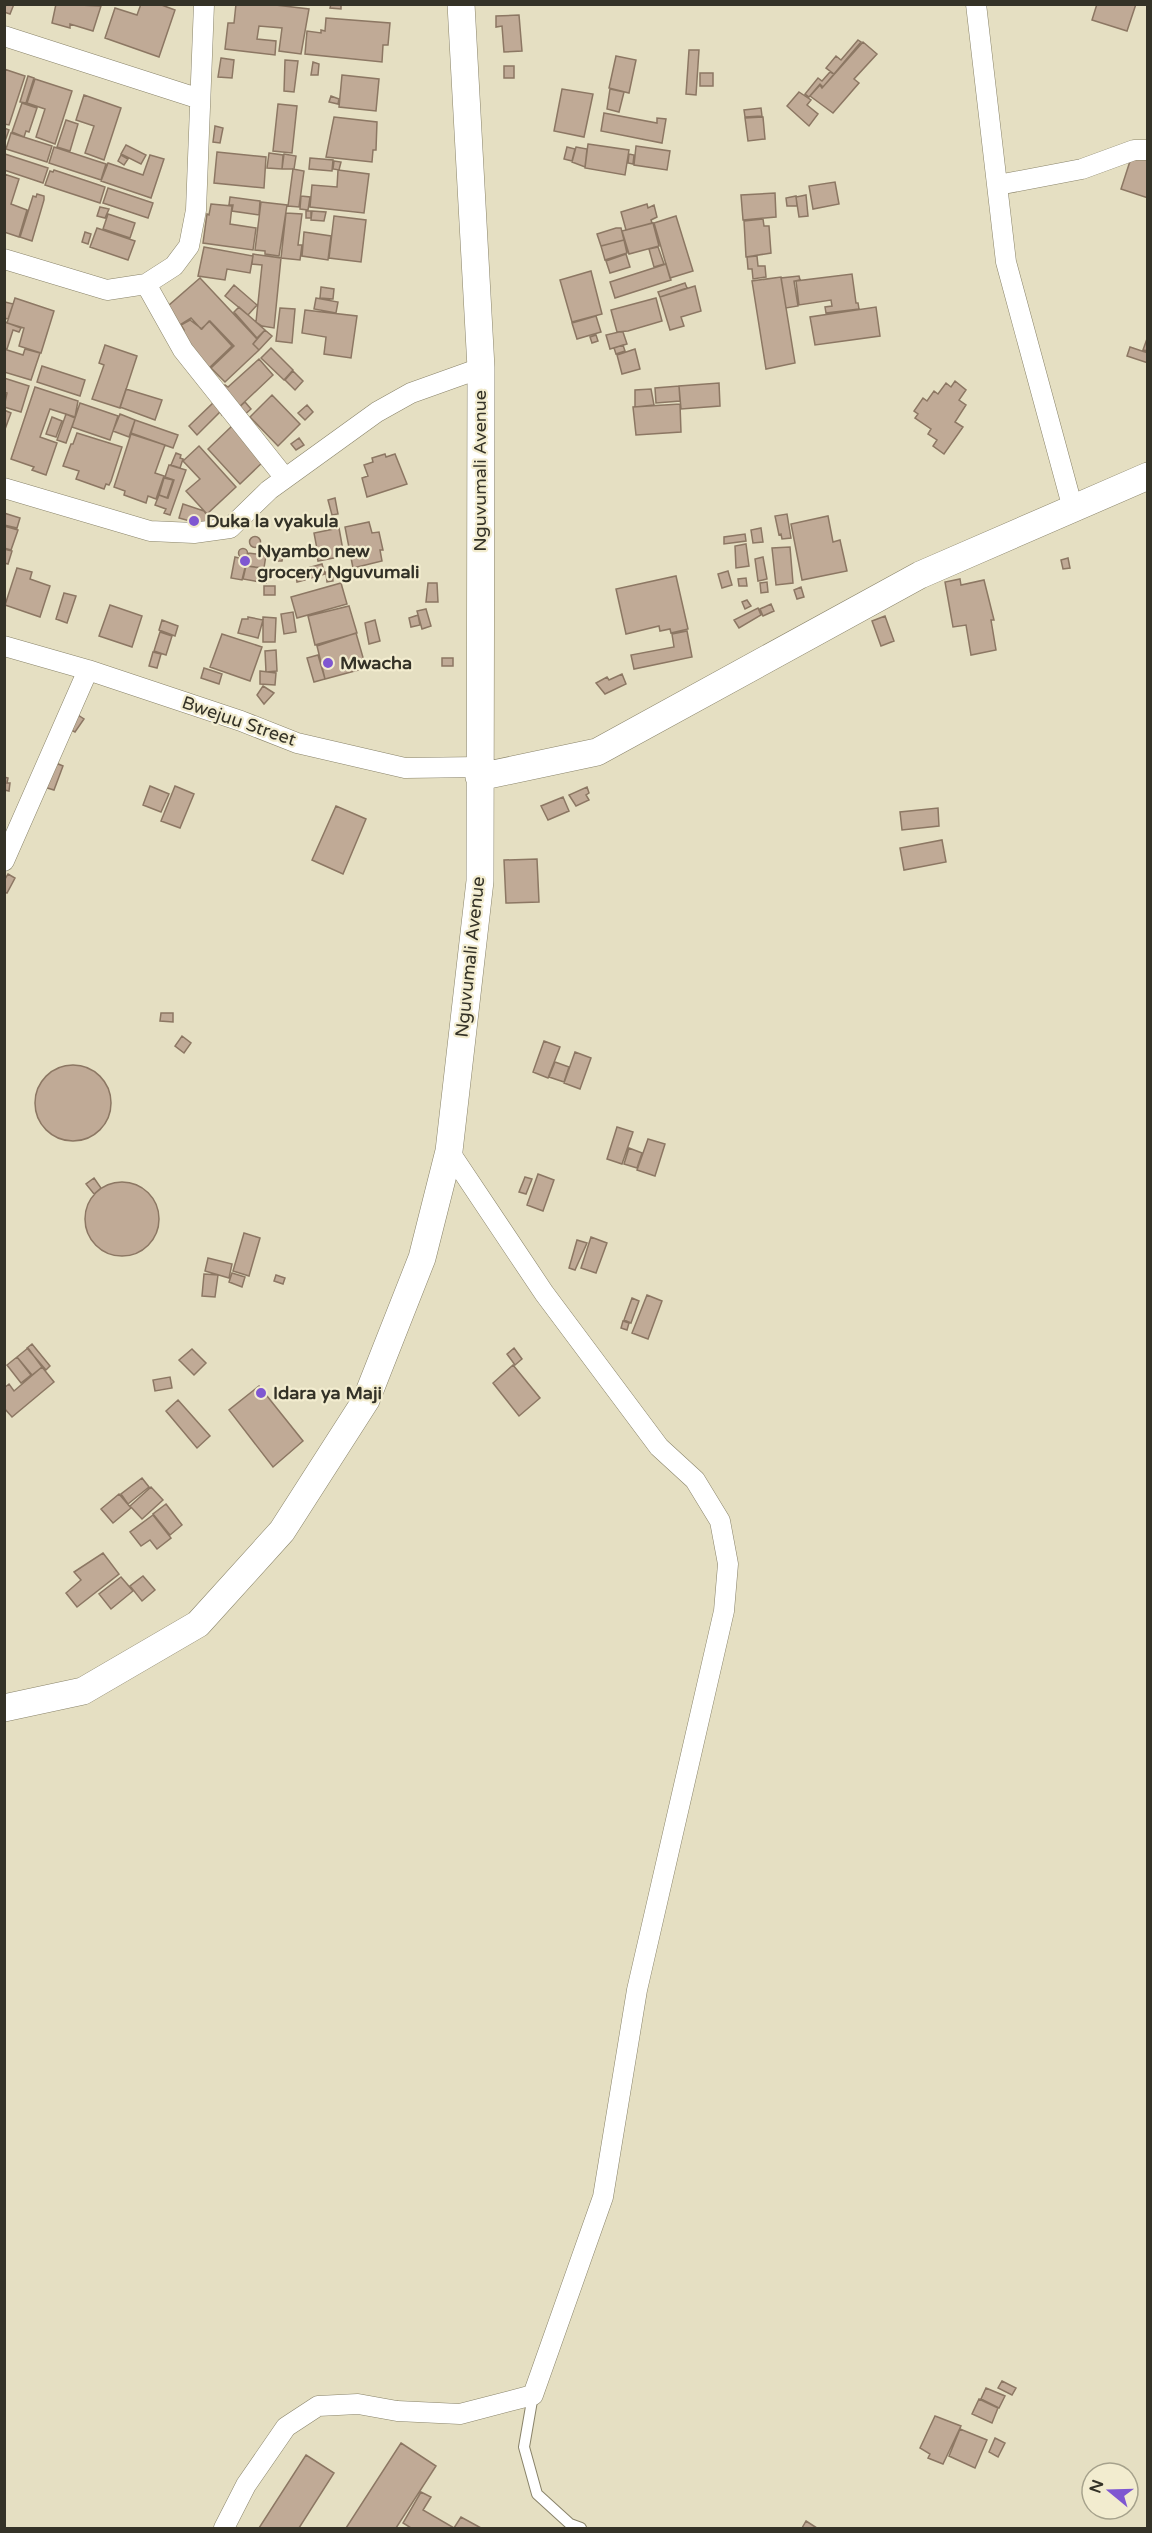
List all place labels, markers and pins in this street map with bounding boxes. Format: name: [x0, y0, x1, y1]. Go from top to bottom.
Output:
place label: Duka la vyakula: [206, 510, 339, 532]
marker: Duka la vyakula: [187, 514, 201, 528]
place label: Nyambo new grocery Nguvumali: [257, 540, 420, 583]
marker: Nyambo new grocery Nguvumali: [238, 554, 252, 568]
place label: Mwacha: [340, 652, 412, 674]
marker: Mwacha: [321, 656, 335, 670]
place label: Idara ya Maji: [273, 1382, 382, 1404]
marker: Idara ya Maji: [254, 1386, 268, 1400]

